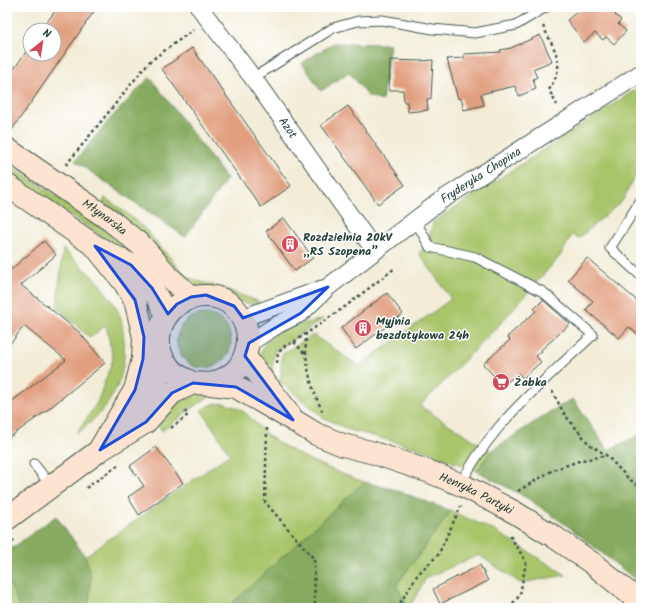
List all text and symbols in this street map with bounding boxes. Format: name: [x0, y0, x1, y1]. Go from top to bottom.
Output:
north arrow: [22, 22, 62, 62]
text: N: [39, 25, 54, 44]
street label: Azot: [273, 113, 302, 143]
street label: Fryderyka Chopina: [437, 142, 525, 208]
street label: Młynarska: [78, 194, 131, 241]
place label: Rozdzielnia 20kV „RS Szopena”: [303, 228, 393, 261]
building icon: Rozdzielnia 20kV „RS Szopena”: [280, 234, 300, 254]
place label: Myjnia bezdotykowa 24h: [376, 312, 469, 345]
building icon: Myjnia bezdotykowa 24h: [353, 318, 373, 338]
supermarket icon: Żabka: [491, 372, 511, 392]
place label: Żabka: [514, 373, 547, 392]
street label: Henryka Partyki: [436, 468, 517, 520]

